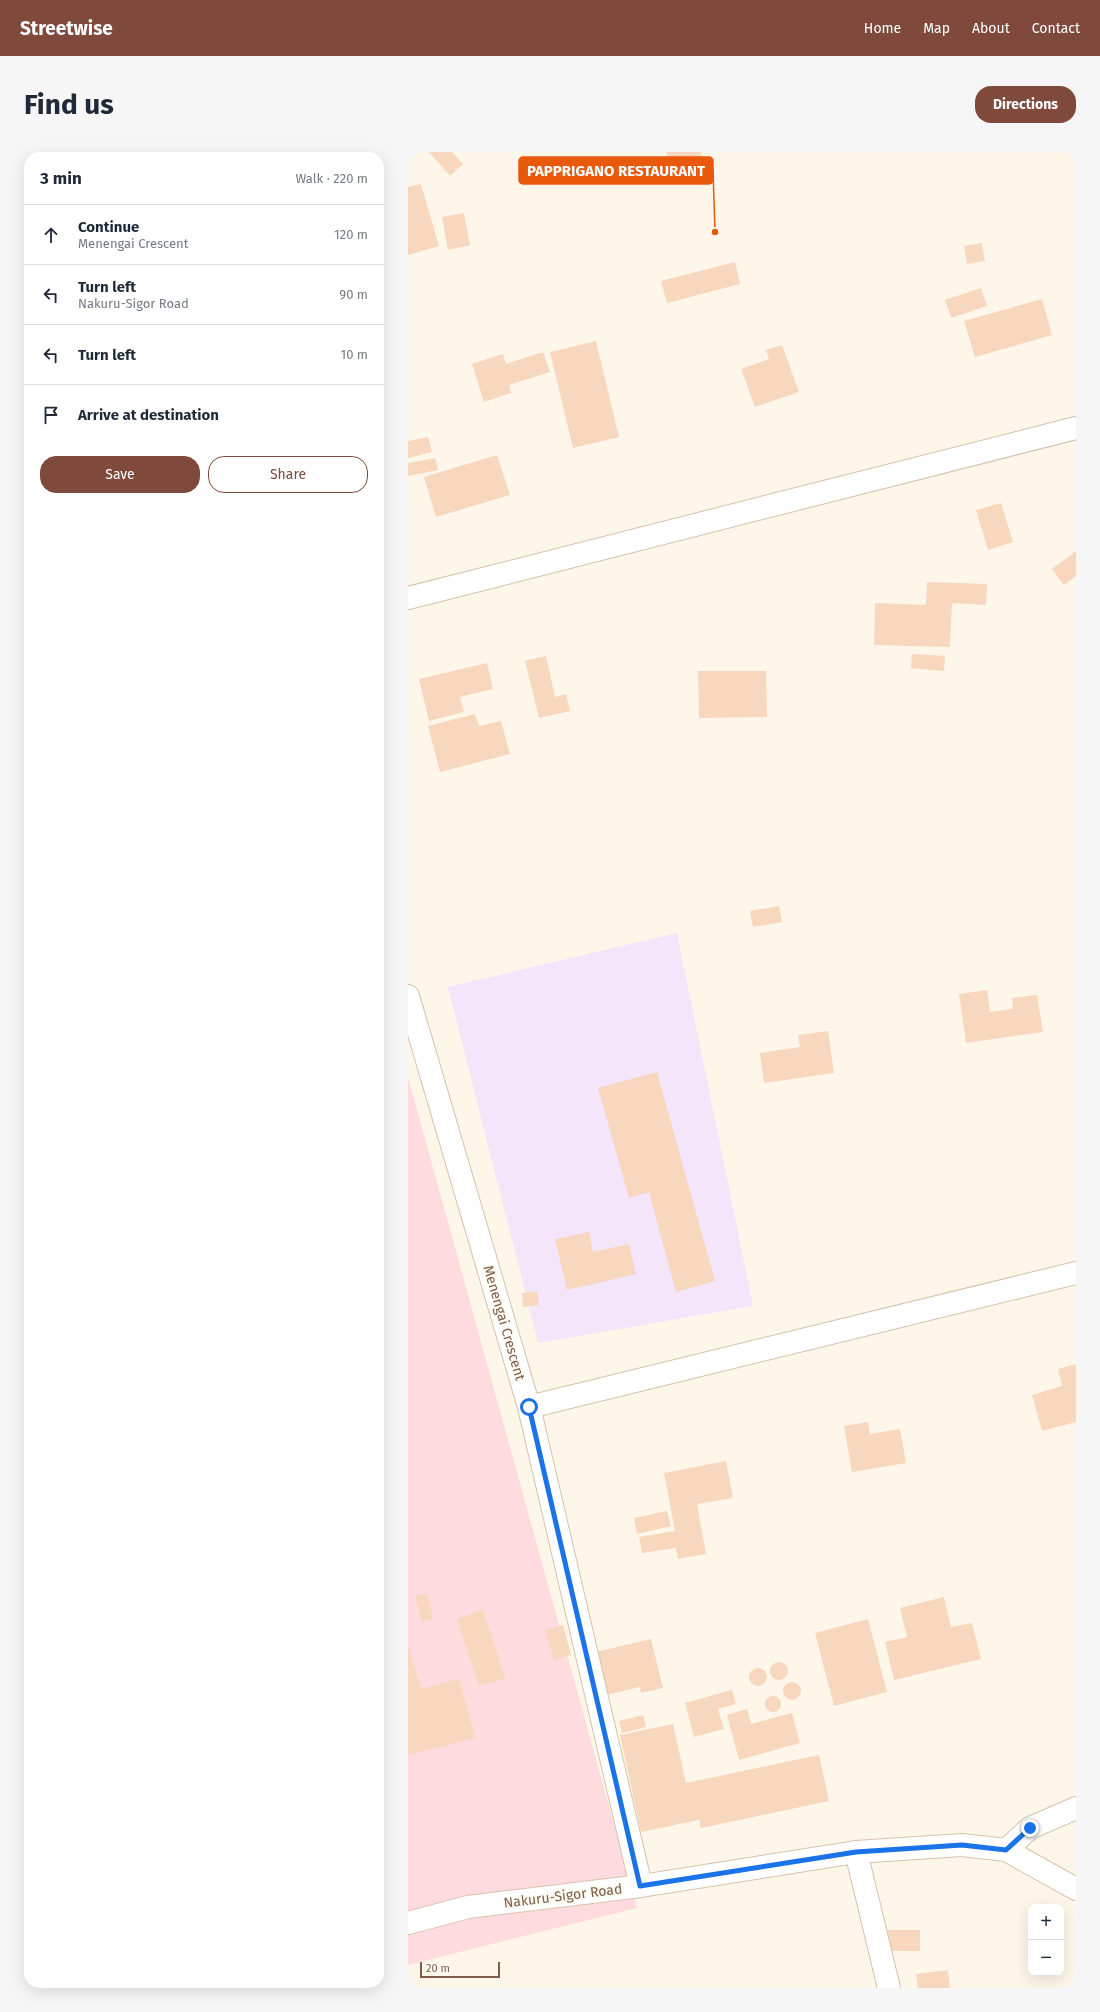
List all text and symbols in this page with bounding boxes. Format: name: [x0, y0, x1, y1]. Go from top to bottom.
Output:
text: Streetwise: [20, 17, 113, 40]
text: Home: [864, 20, 901, 37]
text: Map: [923, 20, 950, 37]
text: About: [972, 20, 1010, 37]
text: Contact: [1032, 20, 1080, 37]
button: Directions: [975, 86, 1076, 123]
text: Find us: [24, 88, 114, 121]
callout: PAPPRIGANO RESTAURANT: [519, 157, 713, 184]
text: PAPPRIGANO RESTAURANT: [527, 162, 706, 180]
text: 3 min: [40, 168, 82, 189]
text: Walk · 220 m: [296, 171, 368, 186]
text: Continue: [78, 218, 139, 236]
icon: ahead: [40, 224, 62, 246]
text: 120 m: [334, 227, 368, 242]
text: Menengai Crescent: [78, 236, 188, 251]
text: Turn left: [78, 278, 136, 296]
icon: left: [40, 284, 62, 306]
text: 90 m: [339, 287, 368, 302]
text: Nakuru-Sigor Road: [78, 296, 189, 311]
icon: left: [40, 344, 62, 366]
text: Turn left: [78, 346, 136, 364]
text: 10 m: [341, 347, 368, 362]
icon: arrive: [40, 404, 62, 426]
text: Arrive at destination: [78, 406, 219, 424]
button: Save: [40, 456, 200, 493]
button: Share: [208, 456, 368, 493]
street label: Menengai Crescent: [479, 1263, 529, 1383]
route start: [520, 1398, 538, 1416]
route end: [1021, 1819, 1039, 1837]
street label: Nakuru-Sigor Road: [503, 1880, 623, 1912]
map controls: [1028, 1904, 1064, 1976]
button: +: [1028, 1904, 1064, 1940]
button: −: [1028, 1940, 1064, 1976]
scale bar: [420, 1960, 500, 1979]
text: 20 m: [426, 1962, 450, 1975]

